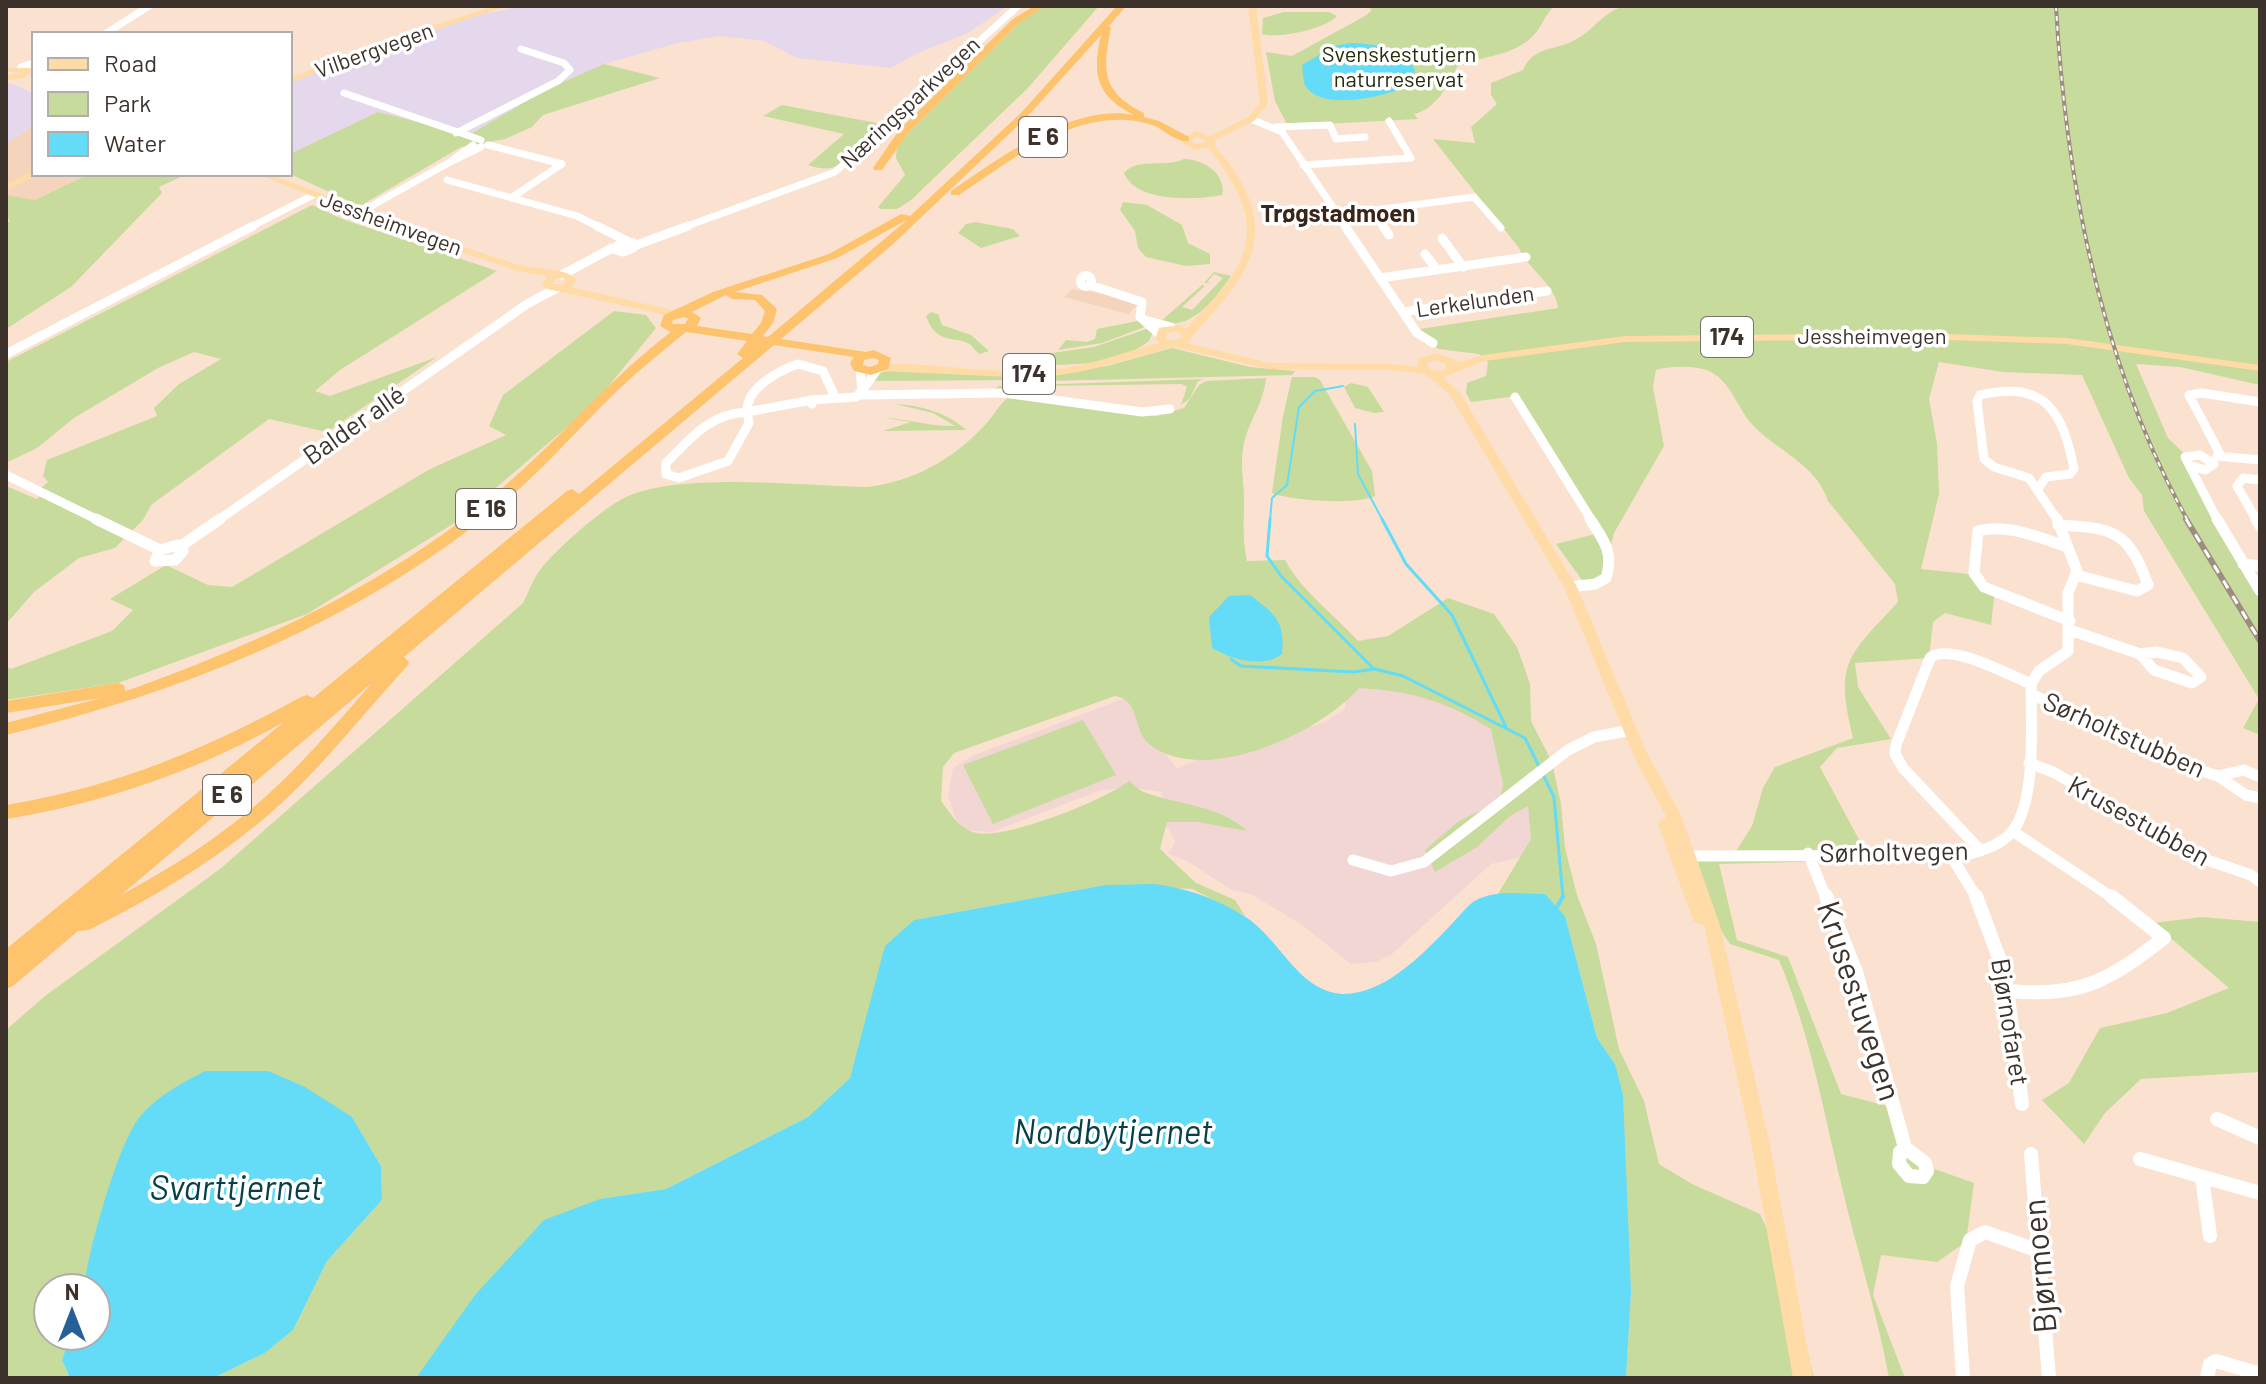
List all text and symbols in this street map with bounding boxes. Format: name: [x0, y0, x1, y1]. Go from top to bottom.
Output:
street label: Vilbergvegen: [311, 16, 436, 82]
street label: Næringsparkvegen: [834, 30, 984, 172]
legend: [32, 32, 292, 176]
park label: Svenskestutjern naturreservat: [1322, 40, 1476, 91]
text: Road: [104, 48, 157, 77]
text: Park: [104, 88, 151, 117]
road number: E 6: [1019, 117, 1067, 157]
text: Water: [104, 128, 166, 157]
street label: Jessheimvegen: [317, 184, 466, 260]
district label: Trøgstadmoen: [1260, 198, 1416, 227]
street label: Lerkelunden: [1414, 279, 1535, 321]
road number: 174: [1701, 317, 1753, 357]
street label: Jessheimvegen: [1797, 322, 1947, 348]
road number: 174: [1003, 354, 1055, 394]
street label: Balder allé: [296, 377, 410, 470]
road number: E 16: [456, 489, 516, 529]
street label: Sørholtstubben: [2039, 684, 2210, 783]
street label: Krusestubben: [2063, 768, 2216, 871]
road number: E 6: [203, 775, 251, 815]
street label: Sørholtvegen: [1819, 834, 1969, 867]
street label: Krusestuvegen: [1811, 896, 1911, 1105]
street label: Bjørnofaret: [1986, 956, 2037, 1088]
water label: Nordbytjernet: [1013, 1110, 1213, 1151]
water label: Svarttjernet: [149, 1166, 323, 1207]
street label: Bjørmoen: [2013, 1198, 2063, 1335]
north arrow: [32, 1272, 112, 1352]
text: N: [65, 1278, 79, 1304]

